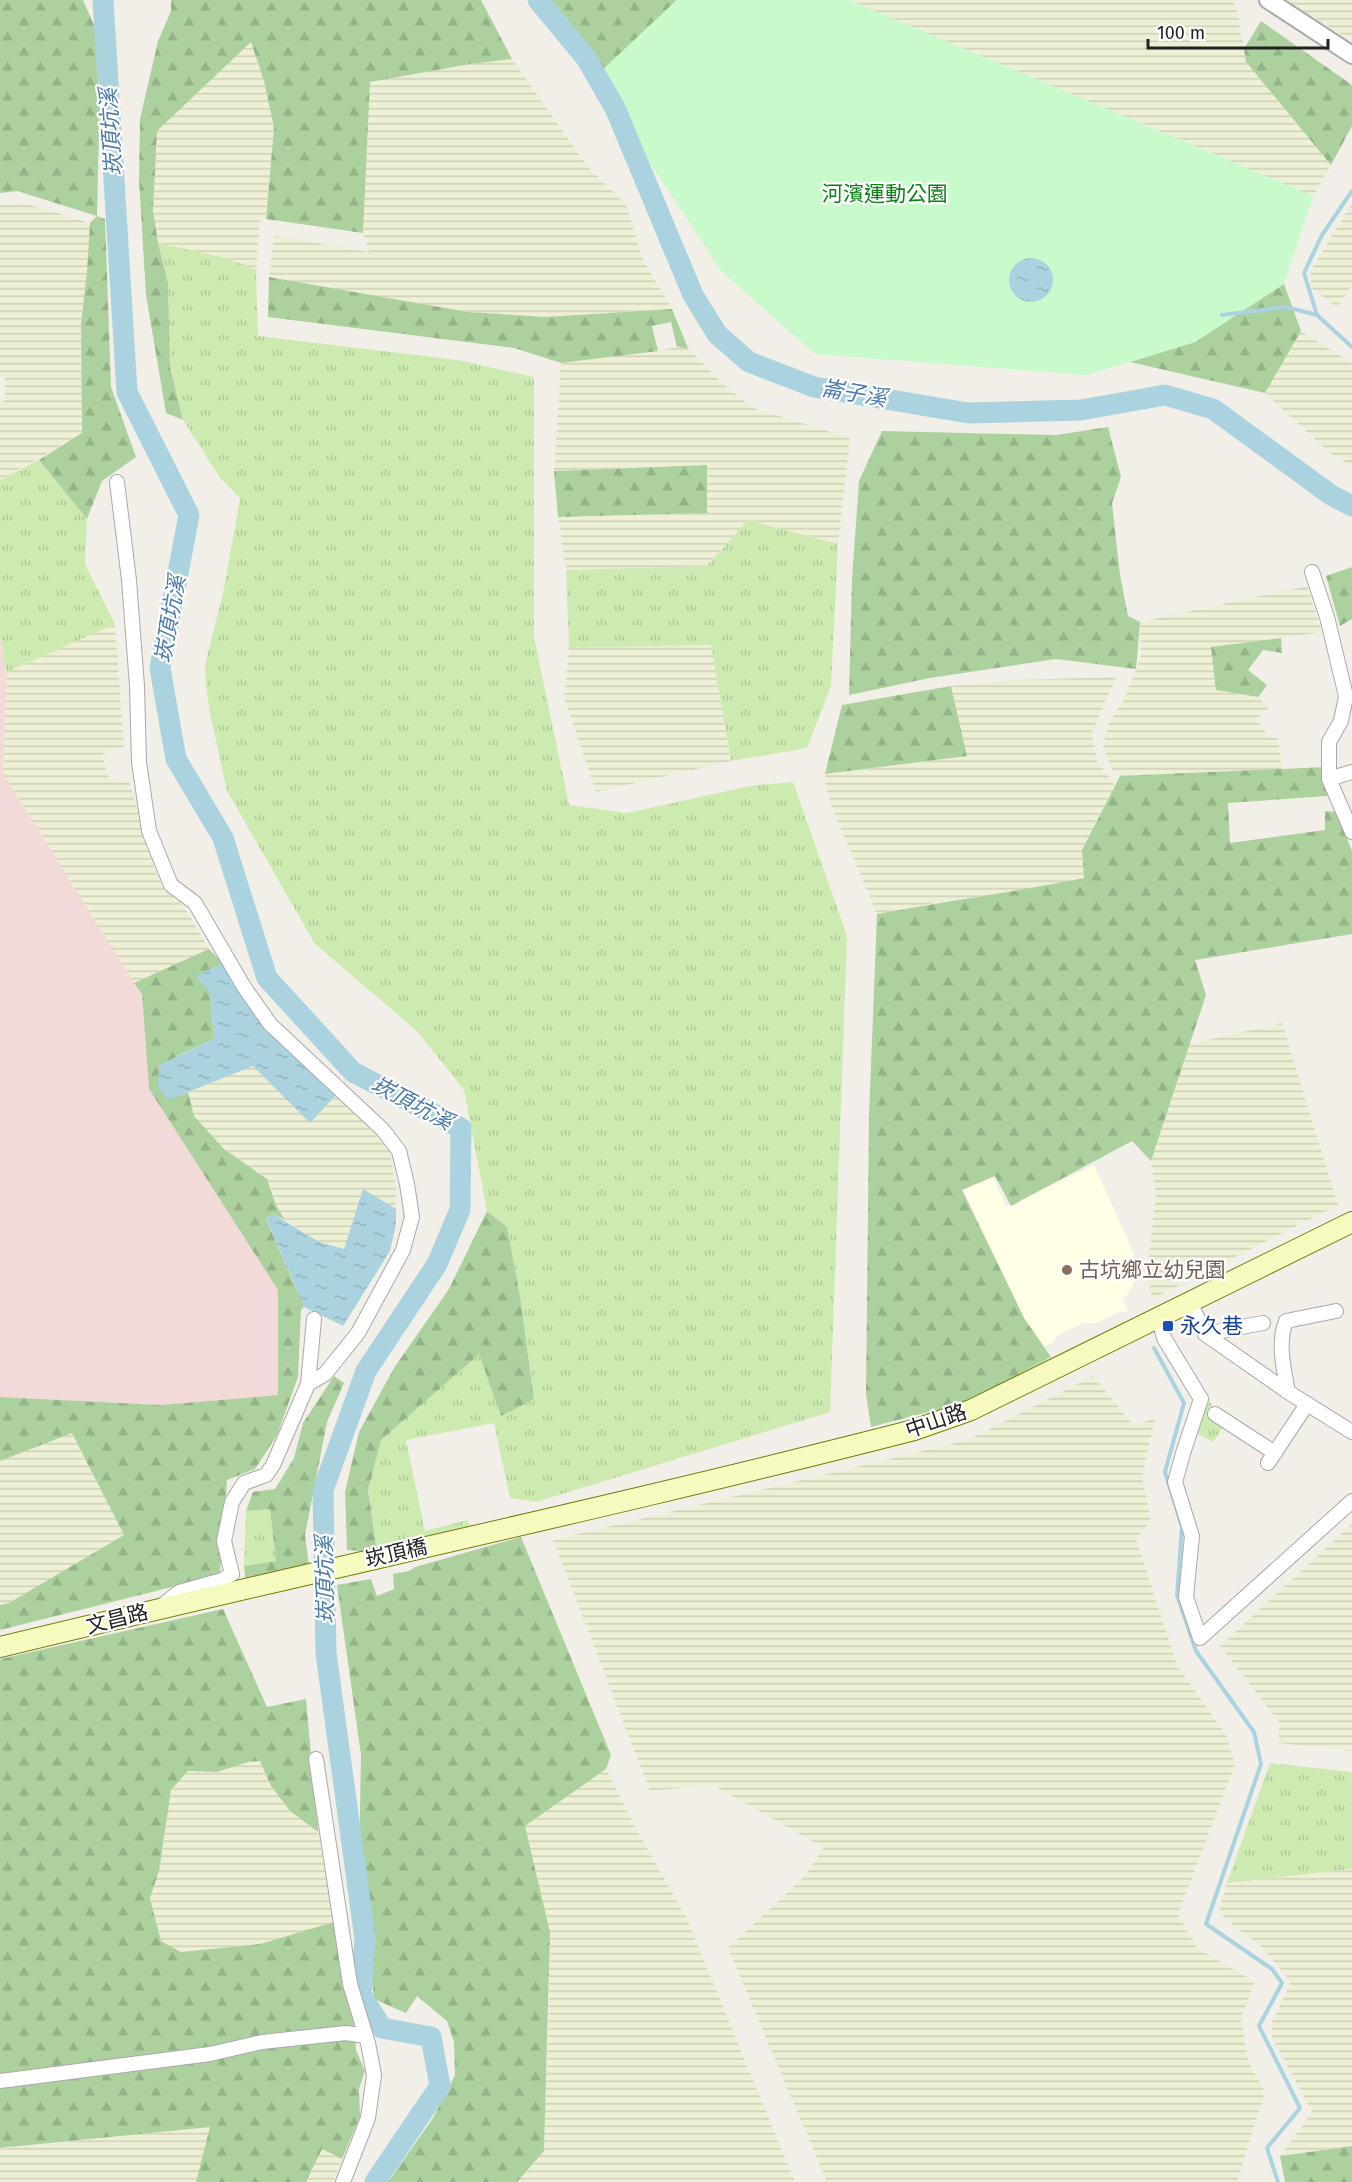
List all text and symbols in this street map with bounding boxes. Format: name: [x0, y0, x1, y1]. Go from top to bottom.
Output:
scale bar: [1148, 12, 1328, 50]
text: 100 m: [1157, 22, 1205, 44]
water label: 崁頂坑溪: [94, 84, 128, 177]
park label: 河濱運動公園: [822, 181, 948, 207]
water label: 崙子溪: [819, 374, 892, 413]
water label: 崁頂坑溪: [149, 570, 191, 665]
water label: 崁頂坑溪: [367, 1070, 460, 1137]
place label: 古坑鄉立幼兒園: [1079, 1257, 1226, 1283]
marker: 古坑鄉立幼兒園: [1060, 1263, 1074, 1277]
place label: 永久巷: [1180, 1313, 1243, 1339]
marker: 永久巷: [1161, 1319, 1175, 1333]
street label: 中山路: [902, 1398, 970, 1444]
water label: 崁頂坑溪: [311, 1533, 339, 1624]
street label: 崁頂橋: [362, 1533, 430, 1573]
street label: 文昌路: [83, 1599, 151, 1639]

